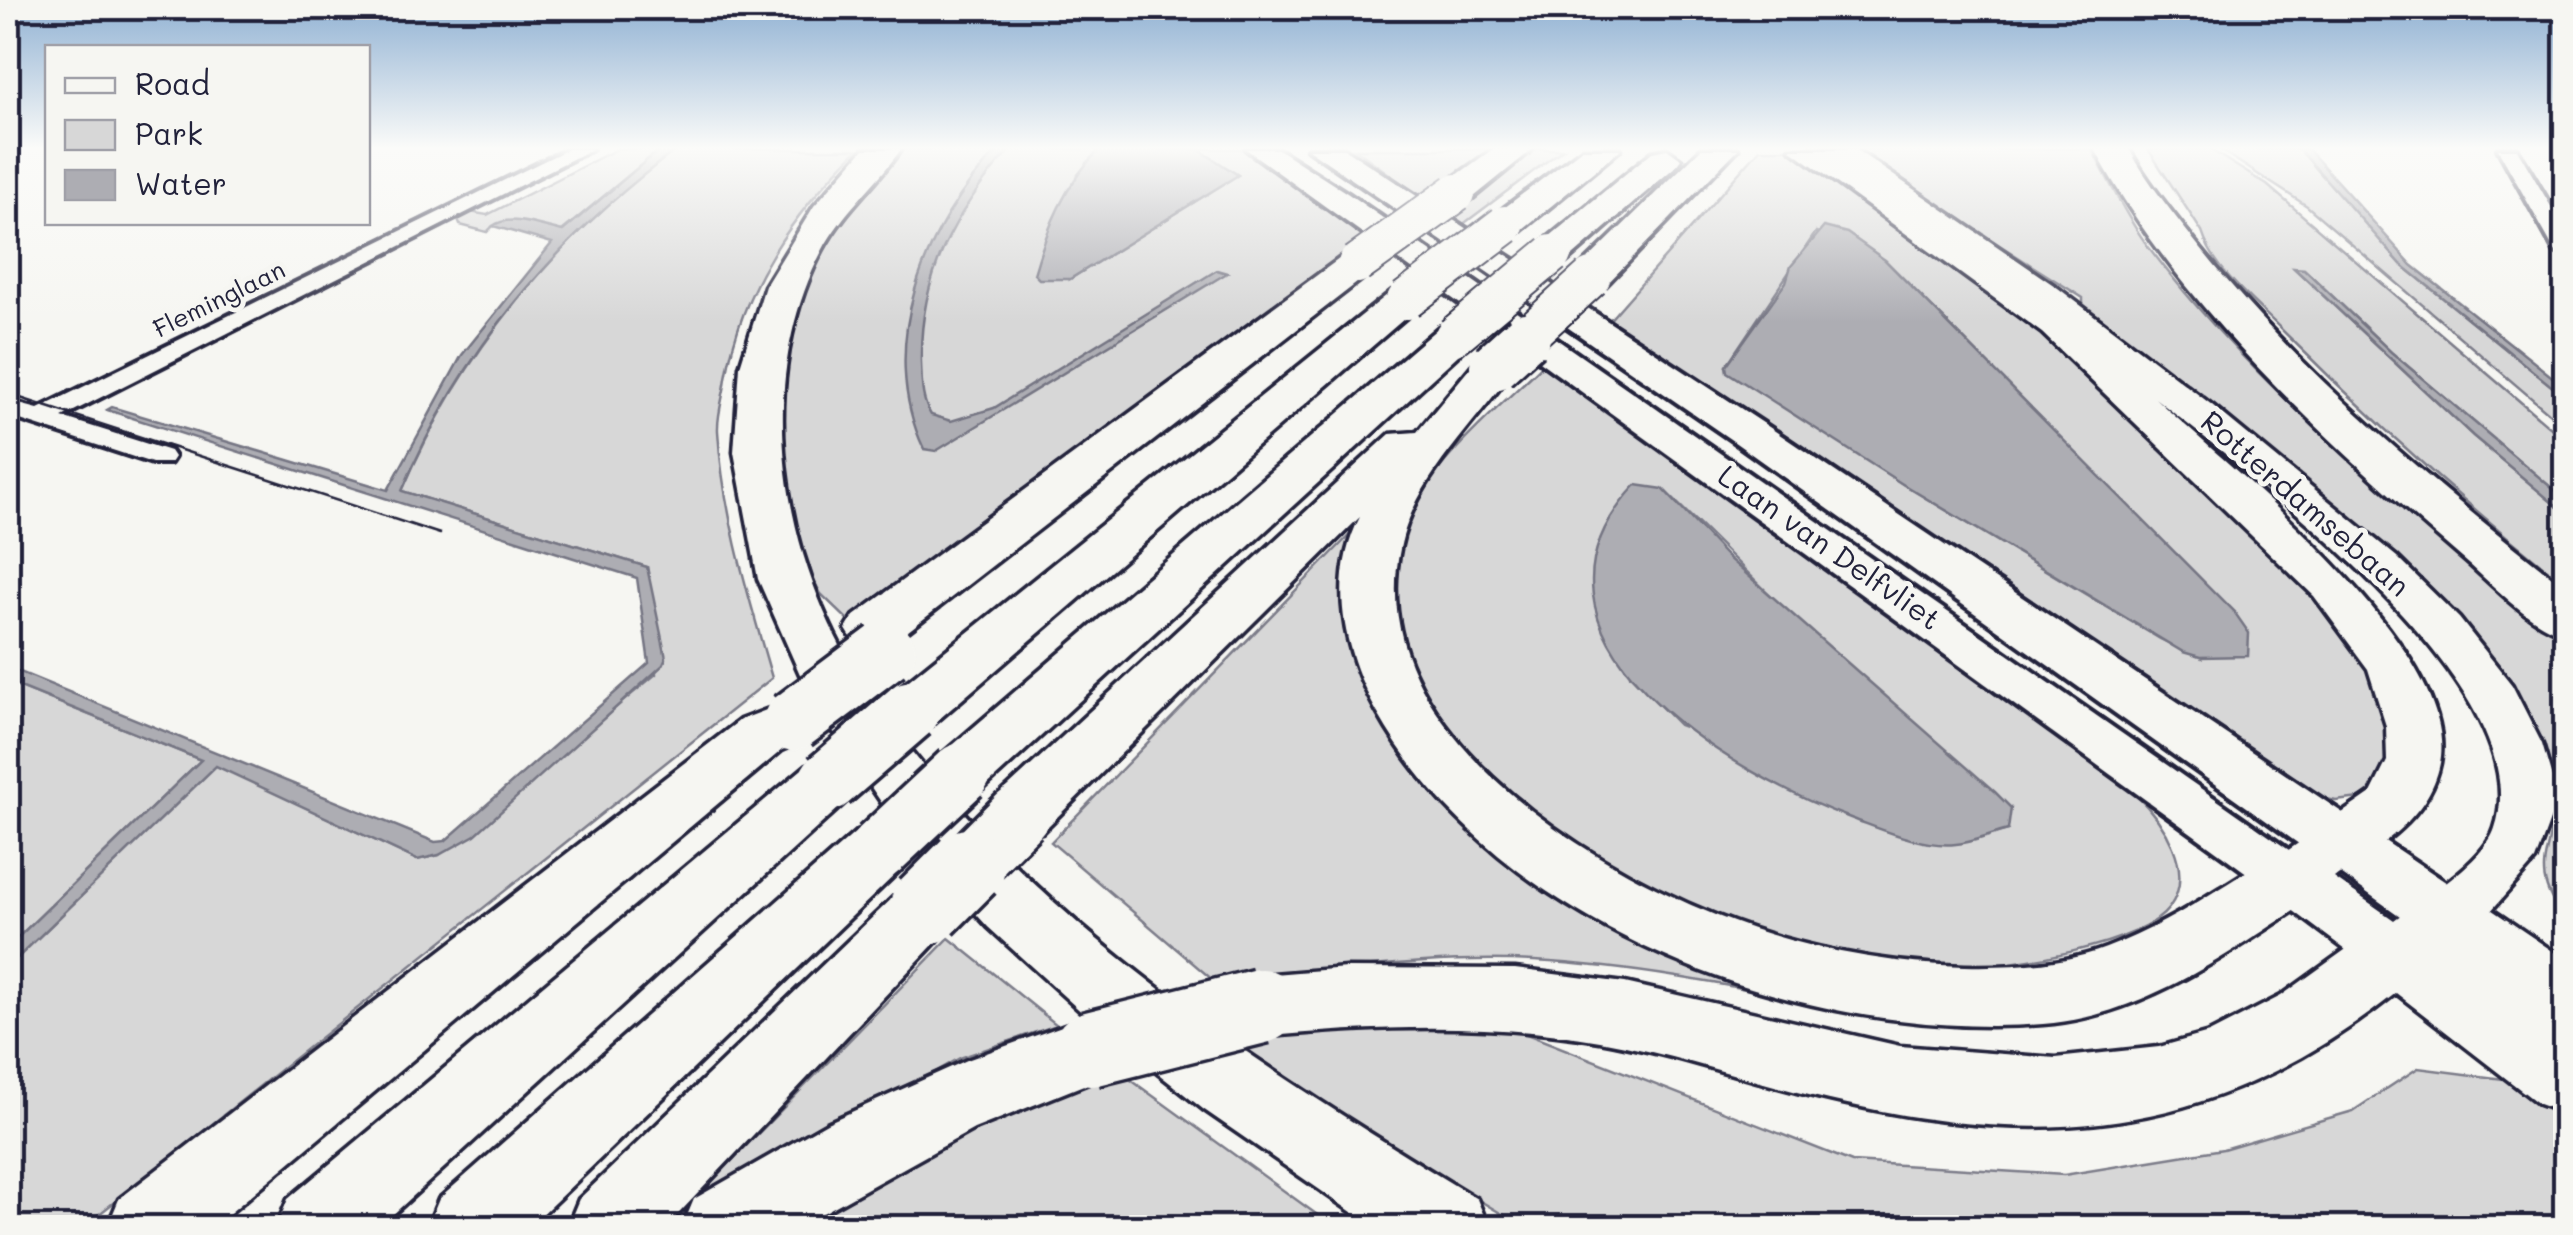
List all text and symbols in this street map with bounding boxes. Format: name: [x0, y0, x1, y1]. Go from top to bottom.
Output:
legend: [45, 45, 370, 225]
text: Road: [135, 63, 210, 103]
text: Park: [135, 113, 203, 153]
text: Water: [135, 163, 227, 203]
street label: Fleminglaan: [147, 252, 290, 344]
street label: Rotterdamsebaan: [2193, 400, 2419, 604]
street label: Laan van Delfvliet: [1711, 455, 1949, 638]

